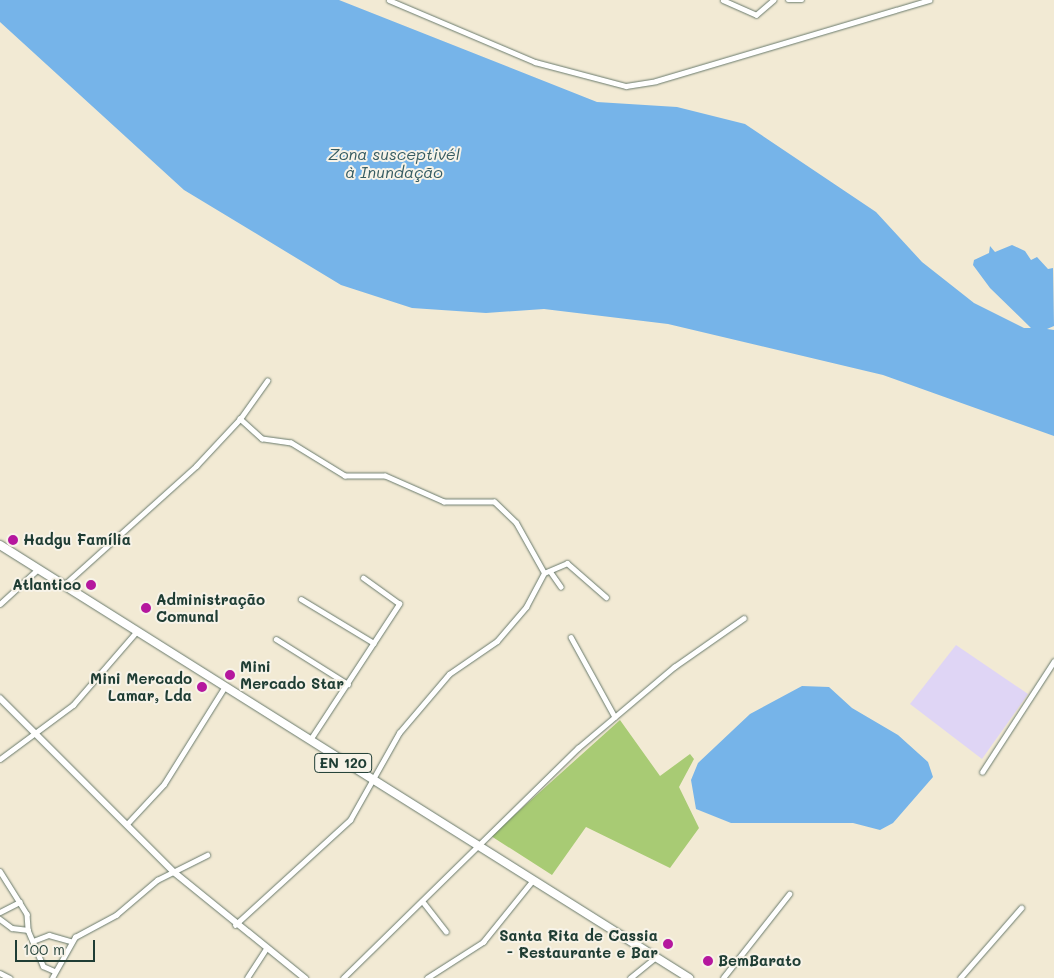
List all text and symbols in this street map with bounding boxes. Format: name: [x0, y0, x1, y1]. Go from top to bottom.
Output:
water label: Zona susceptivél à Inundação: [328, 144, 460, 182]
place label: Hadgu Família: [23, 531, 131, 549]
marker: Hadgu Família: [7, 534, 19, 546]
place label: Atlantico: [12, 576, 81, 594]
marker: Atlantico: [85, 579, 97, 591]
place label: Administração Comunal: [156, 590, 265, 625]
marker: Administração Comunal: [140, 602, 152, 614]
place label: Mini Mercado Star: [240, 657, 344, 692]
place label: Mini Mercado Lamar, Lda: [90, 669, 192, 704]
marker: Mini Mercado Star: [224, 669, 236, 681]
marker: Mini Mercado Lamar, Lda: [196, 681, 208, 693]
road number: EN 120: [313, 751, 373, 774]
place label: Santa Rita de Cassia - Restaurante e Bar: [499, 926, 658, 961]
scale bar: [18, 930, 98, 962]
marker: Santa Rita de Cassia - Restaurante e Bar: [662, 938, 674, 950]
text: 100 m: [23, 939, 65, 959]
place label: BemBarato: [718, 952, 801, 970]
marker: BemBarato: [702, 955, 714, 967]

